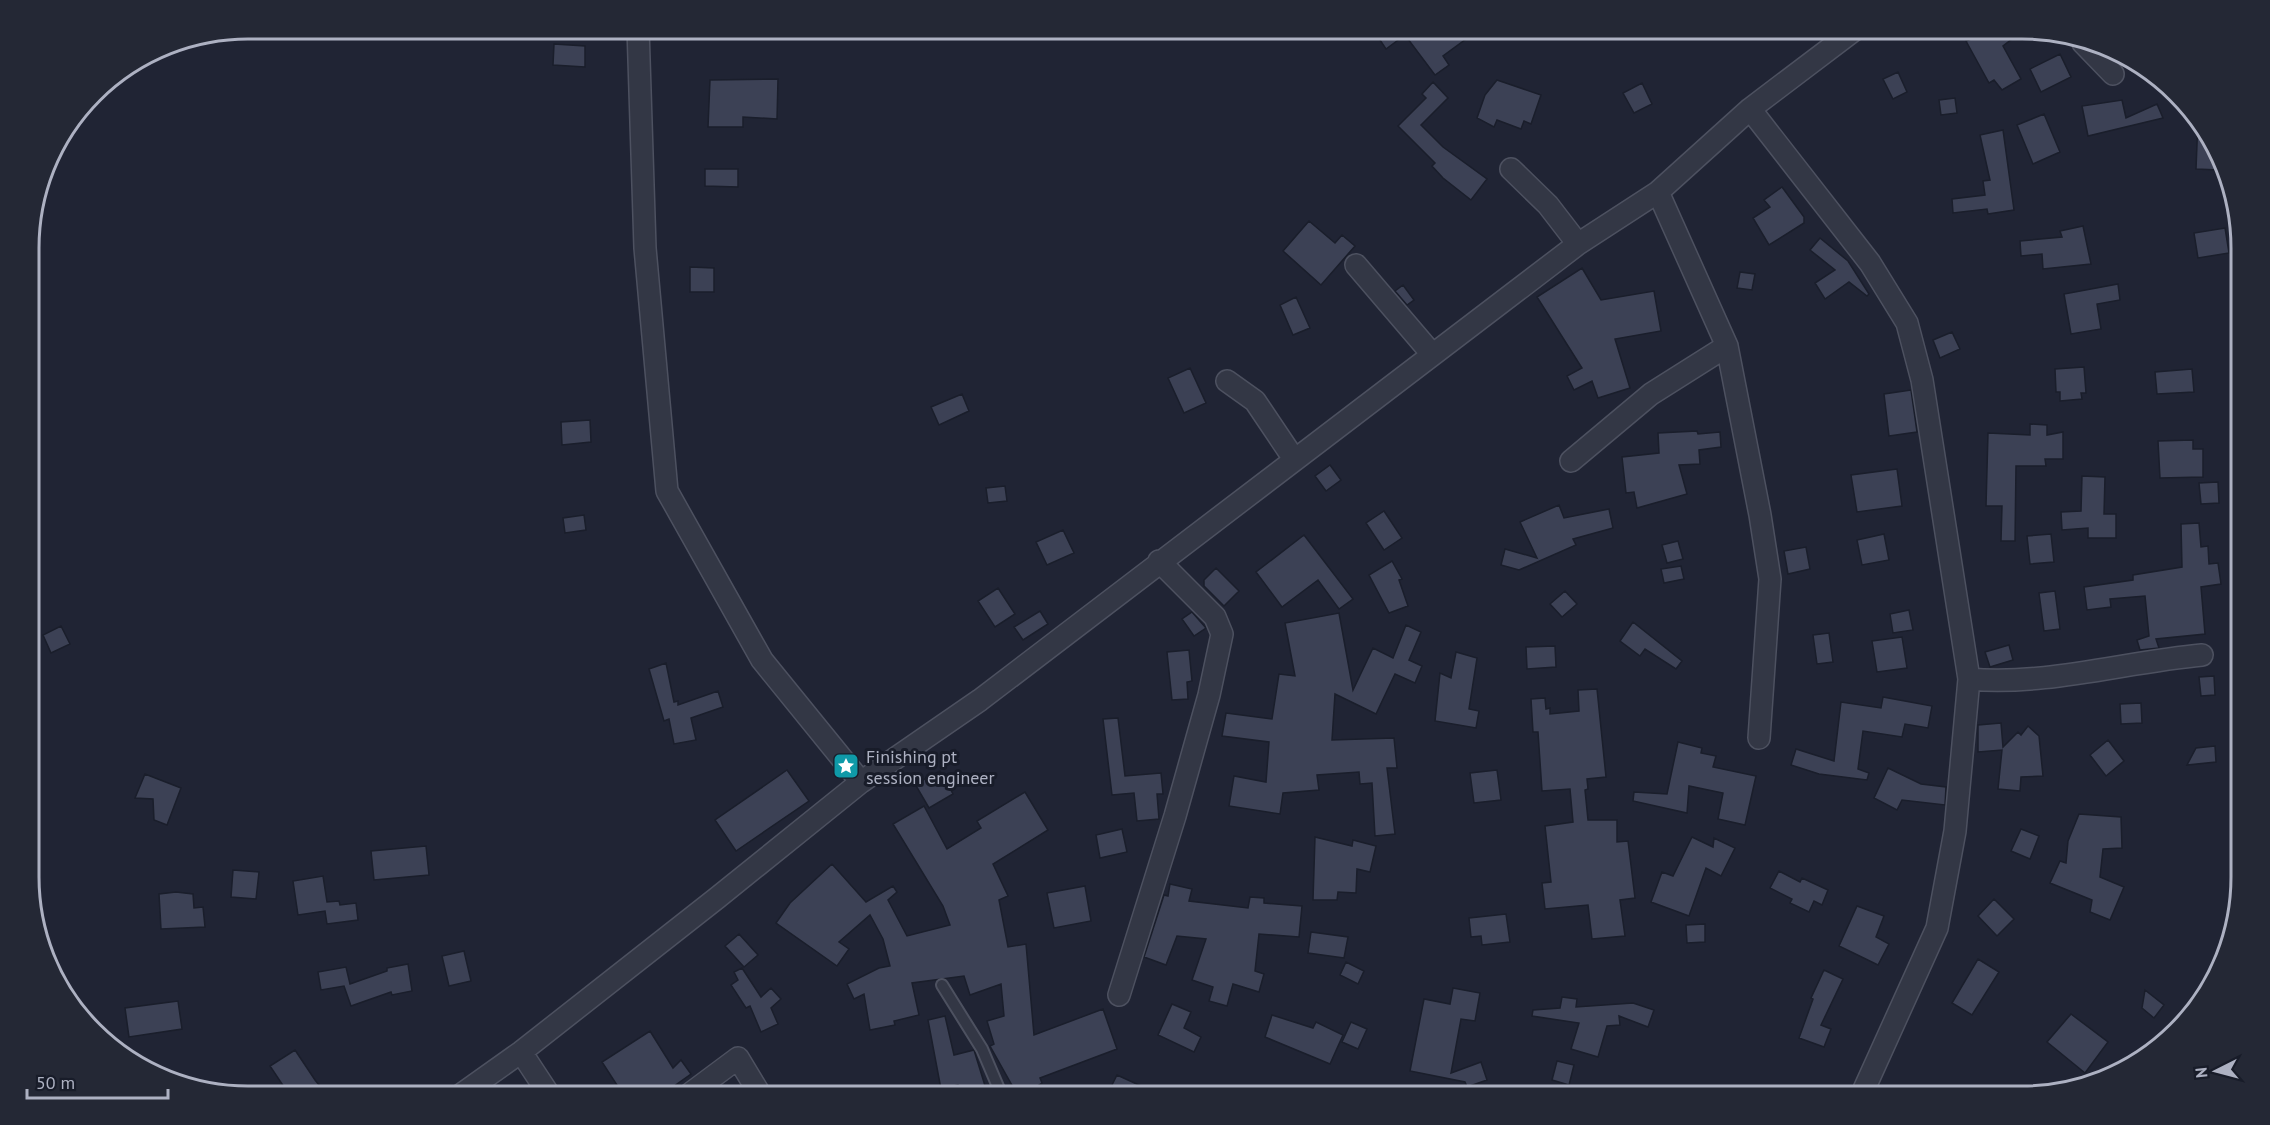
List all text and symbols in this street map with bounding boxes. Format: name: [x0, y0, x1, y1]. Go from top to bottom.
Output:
place label: Finishing pt session engineer: [866, 745, 995, 789]
place icon: Finishing pt session engineer: [831, 751, 861, 781]
north arrow: [2186, 1041, 2246, 1101]
scale bar: [27, 1062, 168, 1100]
text: N: [2191, 1066, 2212, 1079]
text: 50 m: [36, 1071, 75, 1094]

